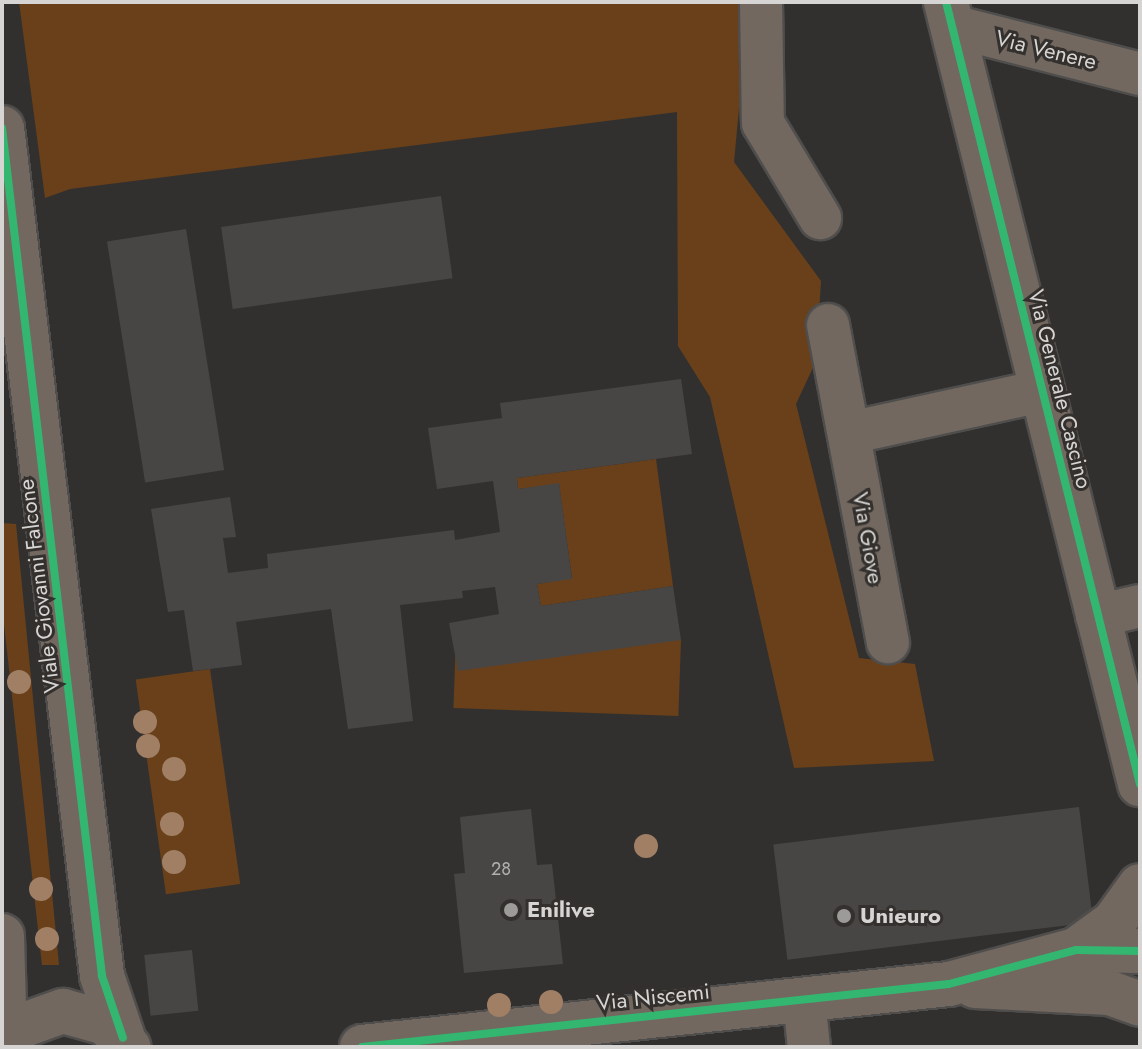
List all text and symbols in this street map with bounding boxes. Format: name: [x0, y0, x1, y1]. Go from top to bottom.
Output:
street label: Via Venere: [993, 25, 1099, 75]
street label: Via Generale Cascino: [1023, 287, 1097, 491]
street label: Viale Giovanni Falcone: [13, 478, 65, 694]
street label: Via Giove: [847, 490, 889, 586]
house number: 28: [491, 858, 511, 880]
place label: Enilive: [527, 897, 595, 923]
marker: Enilive: [502, 901, 520, 919]
place label: Unieuro: [860, 903, 941, 929]
marker: Unieuro: [835, 907, 853, 925]
street label: Via Niscemi: [595, 978, 711, 1016]

